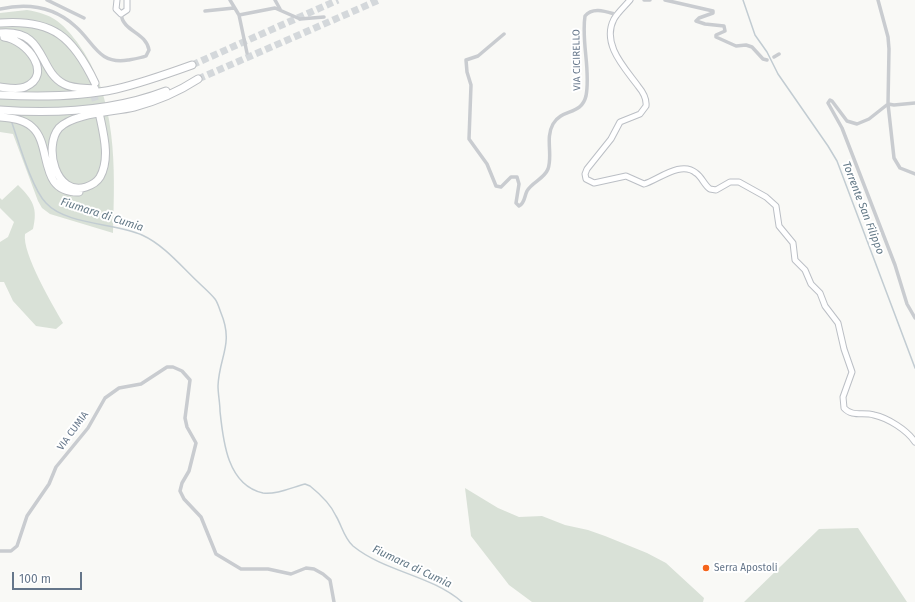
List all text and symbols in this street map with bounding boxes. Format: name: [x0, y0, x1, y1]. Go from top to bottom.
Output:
street label: VIA CICIRELLO: [570, 29, 584, 91]
water label: Torrente San Filippo: [839, 160, 887, 256]
water label: Fiumara di Cumia: [59, 195, 145, 235]
street label: VIA CUMIA: [55, 409, 91, 453]
water label: Fiumara di Cumia: [370, 543, 454, 591]
place label: Serra Apostoli: [714, 562, 778, 574]
marker: Serra Apostoli: [701, 563, 711, 573]
scale bar: [14, 564, 84, 590]
text: 100 m: [19, 572, 51, 586]

